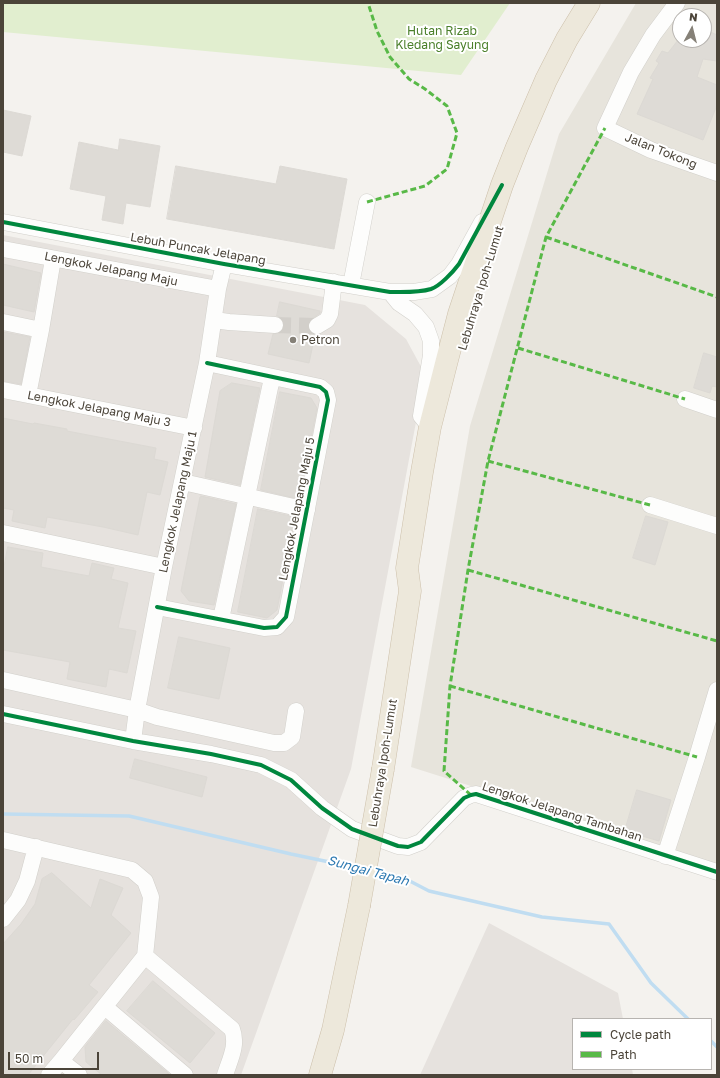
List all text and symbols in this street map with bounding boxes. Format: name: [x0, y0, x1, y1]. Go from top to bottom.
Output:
north arrow: [672, 8, 712, 48]
text: N: [688, 10, 698, 24]
park label: Hutan Rizab Kledang Sayung: [395, 24, 489, 52]
street label: Jalan Tokong: [623, 130, 699, 172]
street label: Lebuhraya Ipoh-Lumut: [455, 224, 507, 352]
street label: Lebuh Puncak Jelapang: [129, 230, 267, 268]
street label: Lengkok Jelapang Maju: [43, 249, 179, 289]
place label: Petron: [301, 333, 340, 347]
marker: Petron: [288, 335, 298, 345]
street label: Lengkok Jelapang Maju 3: [26, 388, 172, 430]
street label: Lengkok Jelapang Maju 1: [156, 430, 200, 574]
street label: Lengkok Jelapang Maju 5: [276, 436, 318, 582]
street label: Lebuhraya Ipoh-Lumut: [366, 698, 400, 828]
street label: Lengkok Jelapang Tambahan: [480, 779, 644, 845]
water label: Sungai Tapah: [325, 853, 411, 889]
legend: [572, 1018, 712, 1070]
text: Cycle path: [610, 1027, 671, 1042]
scale bar: [10, 1044, 101, 1070]
text: Path: [610, 1047, 637, 1062]
text: 50 m: [15, 1051, 43, 1066]

